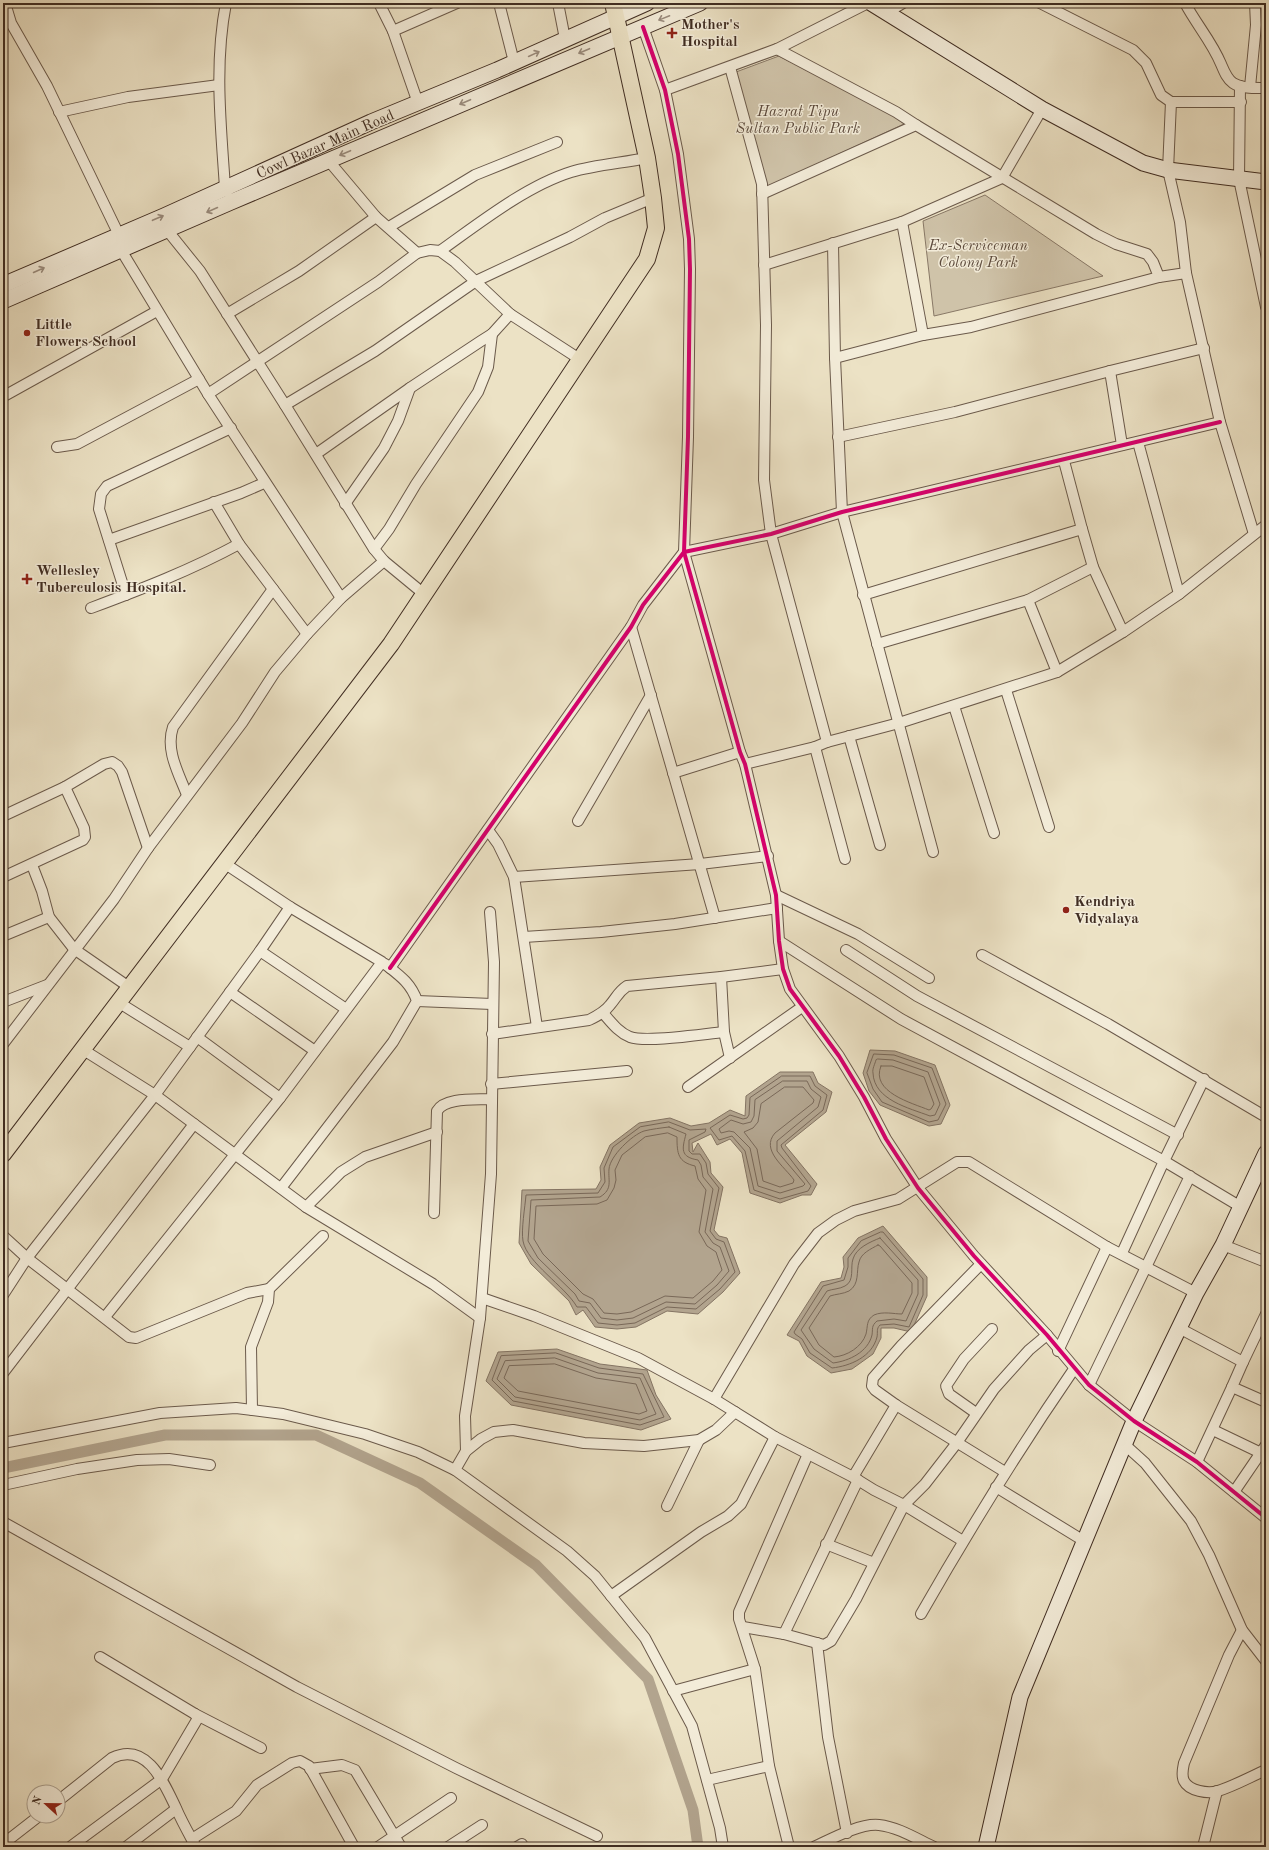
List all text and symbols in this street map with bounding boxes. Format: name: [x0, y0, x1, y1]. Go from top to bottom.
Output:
one-way arrow: [659, 15, 671, 22]
place label: Mother's Hospital: [681, 18, 739, 50]
marker: Mother's Hospital: [666, 27, 678, 39]
one-way arrow: [579, 48, 591, 56]
one-way arrow: [527, 49, 539, 57]
one-way arrow: [459, 99, 471, 107]
park label: Hazrat Tipu Sultan Public Park: [736, 105, 860, 137]
street label: Cowl Bazar Main Road: [254, 108, 397, 183]
one-way arrow: [339, 150, 351, 157]
one-way arrow: [207, 207, 219, 214]
one-way arrow: [152, 214, 164, 222]
park label: Ex-Serviceman Colony Park: [927, 239, 1028, 271]
one-way arrow: [32, 265, 44, 273]
place label: Little Flowers School: [35, 318, 137, 350]
marker: Little Flowers School: [22, 328, 32, 338]
place label: Wellesley Tuberculosis Hospital.: [36, 564, 186, 596]
marker: Wellesley Tuberculosis Hospital.: [21, 573, 33, 585]
place label: Kendriya Vidyalaya: [1074, 895, 1139, 927]
marker: Kendriya Vidyalaya: [1061, 905, 1071, 915]
north arrow: [26, 1784, 66, 1824]
text: N: [31, 1794, 45, 1807]

